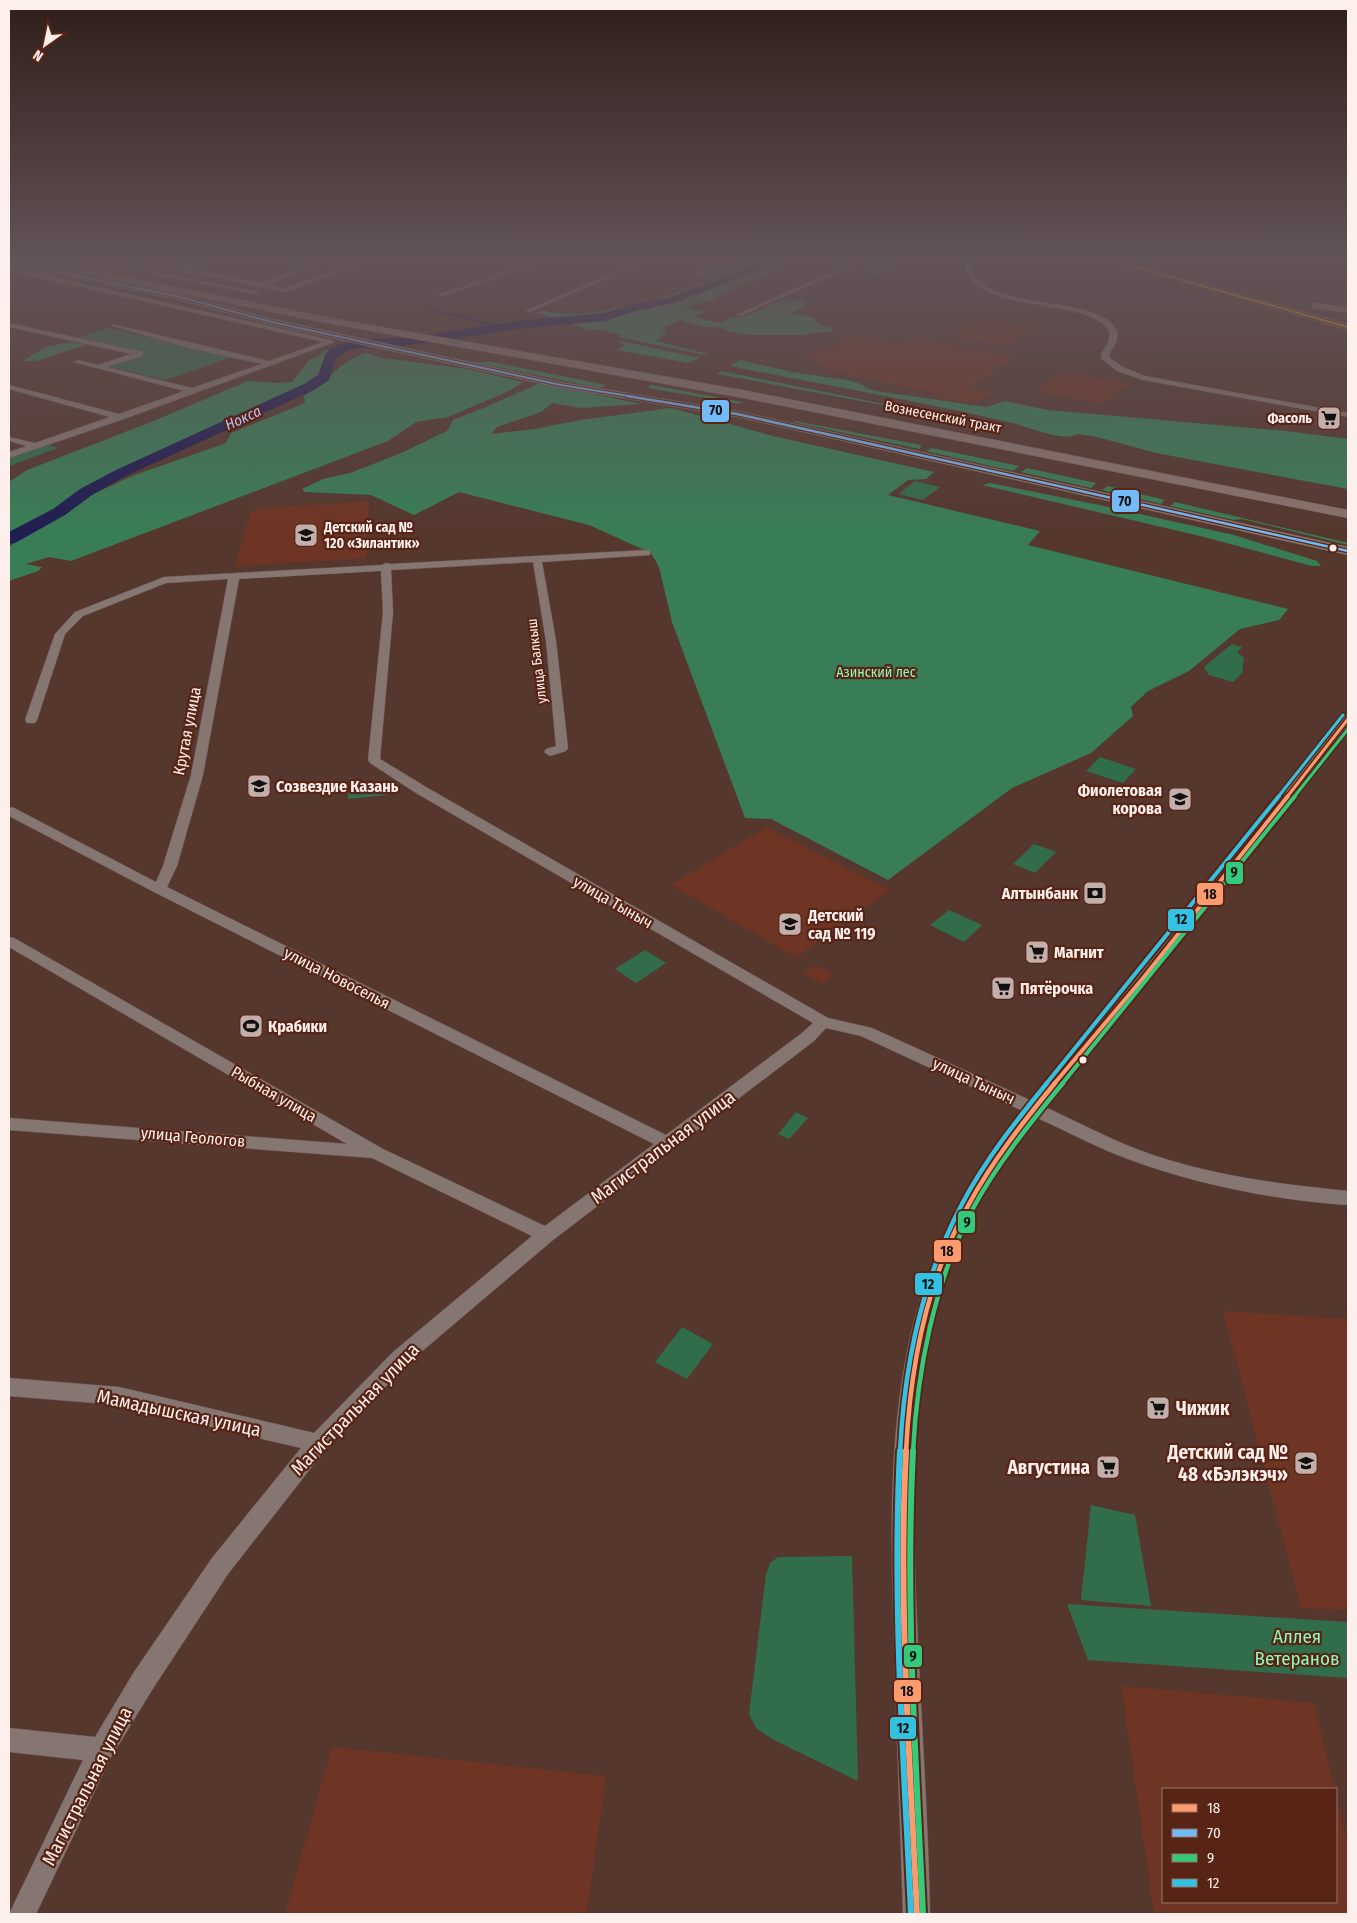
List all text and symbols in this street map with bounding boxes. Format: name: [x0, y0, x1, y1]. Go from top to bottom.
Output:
north arrow: [20, 20, 70, 70]
text: N: [30, 46, 46, 65]
street label: Вознесенский тракт: [883, 397, 1003, 437]
line badge: 70: [701, 399, 730, 423]
water label: Нокса: [222, 402, 264, 434]
text: 70: [709, 402, 723, 419]
supermarket icon: Фасоль: [1316, 405, 1342, 431]
place label: Фасоль: [1267, 410, 1312, 427]
line badge: 70: [1111, 489, 1140, 513]
text: 70: [1118, 493, 1132, 510]
place label: Детский сад № 120 «Зилантик»: [323, 519, 420, 552]
school or university icon: Детский сад № 120 «Зилантик»: [293, 522, 319, 548]
unlabelled marker: [1328, 543, 1338, 553]
street label: улица Балкыш: [523, 617, 551, 705]
park label: Азинский лес: [836, 664, 916, 681]
street label: Крутая улица: [169, 685, 205, 777]
school or university icon: Созвездие Казань: [246, 773, 272, 799]
place label: Созвездие Казань: [276, 777, 399, 796]
place label: Фиолетовая корова: [1078, 781, 1162, 818]
school or university icon: Фиолетовая корова: [1167, 786, 1193, 812]
line badge: 9: [1225, 861, 1244, 885]
text: 9: [1230, 864, 1238, 881]
street label: улица Тыныч: [570, 872, 656, 932]
bank icon: Алтынбанк: [1082, 880, 1108, 906]
line badge: 18: [1196, 882, 1224, 906]
place label: Алтынбанк: [1001, 884, 1079, 903]
text: 18: [1203, 886, 1217, 903]
place label: Детский сад № 119: [807, 906, 875, 943]
line badge: 12: [1167, 908, 1195, 932]
school or university icon: Детский сад № 119: [777, 911, 803, 937]
text: 12: [1175, 911, 1188, 928]
supermarket icon: Магнит: [1024, 939, 1050, 965]
street label: улица Новоселья: [281, 943, 393, 1013]
place label: Магнит: [1054, 943, 1104, 962]
supermarket icon: Пятёрочка: [990, 975, 1016, 1001]
place label: Пятёрочка: [1020, 979, 1093, 998]
sports icon: Крабики: [238, 1013, 264, 1039]
place label: Крабики: [268, 1017, 327, 1036]
street label: улица Тыныч: [930, 1054, 1018, 1108]
unlabelled marker: [1078, 1055, 1088, 1065]
street label: Рыбная улица: [228, 1062, 320, 1126]
street label: Магистральная улица: [586, 1085, 740, 1209]
street label: улица Геологов: [140, 1123, 246, 1151]
line badge: 9: [957, 1210, 976, 1234]
text: 9: [963, 1214, 971, 1231]
line badge: 18: [933, 1239, 962, 1263]
text: 18: [940, 1243, 954, 1260]
line badge: 12: [914, 1272, 943, 1296]
text: 12: [922, 1276, 935, 1293]
street label: Магистральная улица: [286, 1338, 424, 1480]
street label: Мамадышская улица: [95, 1384, 263, 1442]
supermarket icon: Чижик: [1145, 1395, 1171, 1421]
place label: Чижик: [1176, 1397, 1230, 1420]
place label: Детский сад № 48 «Бэлэкэч»: [1166, 1441, 1288, 1486]
school or university icon: Детский сад № 48 «Бэлэкэч»: [1293, 1450, 1319, 1476]
supermarket icon: Августина: [1095, 1454, 1121, 1480]
place label: Августина: [1007, 1456, 1090, 1479]
park label: Аллея Ветеранов: [1255, 1625, 1339, 1670]
line badge: 9: [903, 1644, 923, 1668]
text: 9: [909, 1648, 917, 1665]
line badge: 18: [893, 1679, 922, 1703]
text: 18: [900, 1683, 914, 1700]
street label: Магистральная улица: [37, 1703, 137, 1869]
line badge: 12: [889, 1716, 917, 1740]
text: 12: [897, 1720, 910, 1737]
legend: [1162, 1788, 1337, 1903]
text: 18: [1207, 1799, 1220, 1817]
text: 70: [1207, 1824, 1221, 1842]
text: 9: [1207, 1849, 1214, 1867]
text: 12: [1207, 1874, 1220, 1892]

